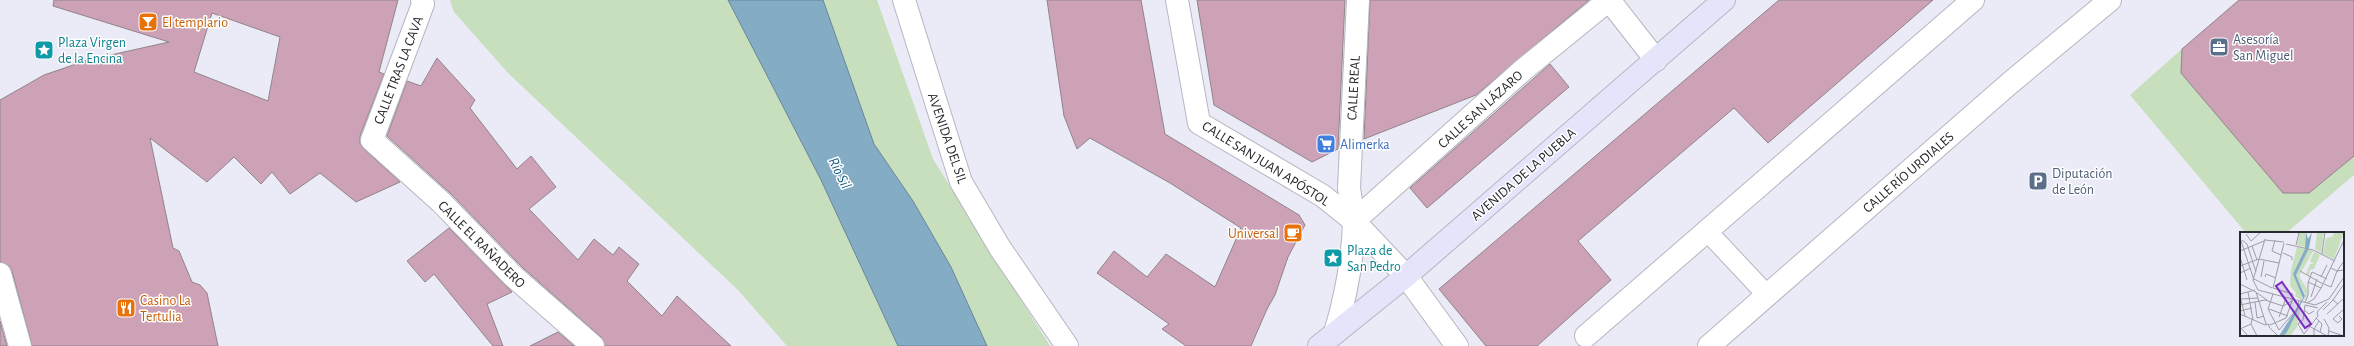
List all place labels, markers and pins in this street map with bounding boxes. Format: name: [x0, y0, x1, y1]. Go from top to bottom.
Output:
bar icon: El templario: [137, 11, 159, 33]
place label: El templario: [162, 16, 228, 30]
place label: Asesoría San Miguel: [2233, 33, 2293, 63]
place label: Plaza Virgen de la Encina: [58, 36, 126, 66]
office icon: Asesoría San Miguel: [2208, 36, 2230, 58]
place icon: Plaza Virgen de la Encina: [33, 39, 55, 61]
supermarket icon: Alimerka: [1315, 133, 1337, 155]
place label: Alimerka: [1340, 138, 1390, 152]
place label: Diputación de León: [2052, 167, 2112, 197]
parking icon: Diputación de León: [2027, 170, 2049, 192]
cafe icon: Universal: [1282, 222, 1304, 244]
place label: Universal: [1228, 227, 1279, 241]
place label: Plaza de San Pedro: [1347, 244, 1401, 274]
place icon: Plaza de San Pedro: [1322, 247, 1344, 269]
place label: Casino La Tertulia: [140, 294, 192, 324]
restaurant icon: Casino La Tertulia: [115, 297, 137, 319]

